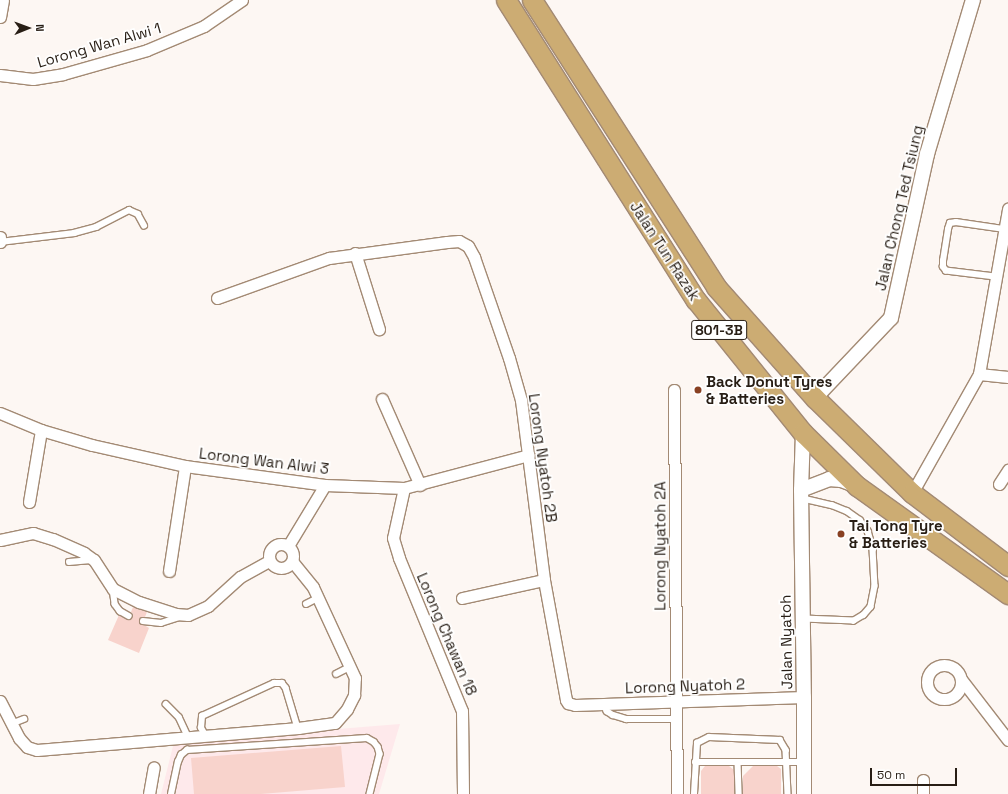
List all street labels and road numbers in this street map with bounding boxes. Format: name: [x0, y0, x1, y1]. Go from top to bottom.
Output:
street label: Lorong Wan Alwi 1: [35, 19, 163, 71]
street label: Jalan Chong Ted Tsiung: [871, 123, 927, 293]
street label: Jalan Tun Razak: [626, 198, 704, 304]
road number: 801-3B: [691, 318, 747, 342]
street label: Lorong Nyatoh 2B: [525, 392, 561, 524]
street label: Lorong Wan Alwi 3: [198, 444, 330, 478]
street label: Lorong Nyatoh 2A: [651, 481, 669, 611]
street label: Lorong Chawan 18: [413, 570, 481, 698]
street label: Jalan Nyatoh: [776, 594, 796, 690]
street label: Lorong Nyatoh 2: [625, 675, 745, 697]

